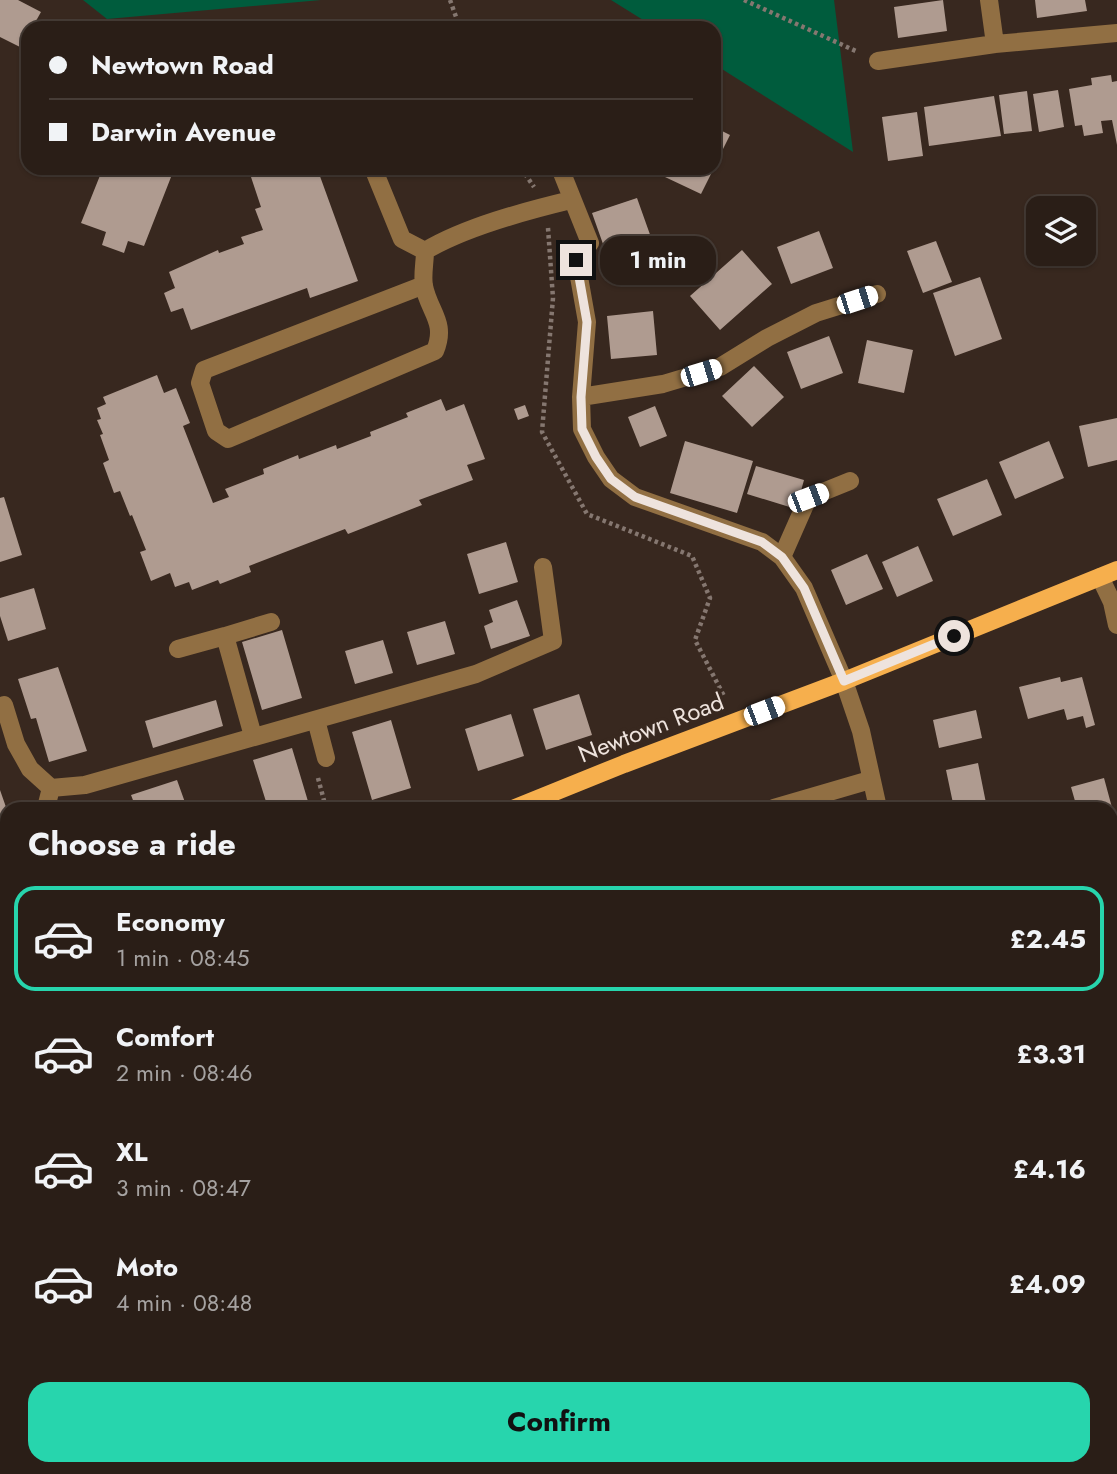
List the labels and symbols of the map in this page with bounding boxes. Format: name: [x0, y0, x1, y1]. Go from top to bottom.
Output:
callout: 1 min: [600, 236, 716, 284]
route end: [560, 244, 592, 276]
car: [834, 284, 881, 316]
car: [678, 357, 725, 389]
car: [785, 481, 832, 515]
route start: [938, 620, 970, 652]
street label: Newtown Road: [573, 684, 729, 771]
car: [741, 694, 788, 728]

